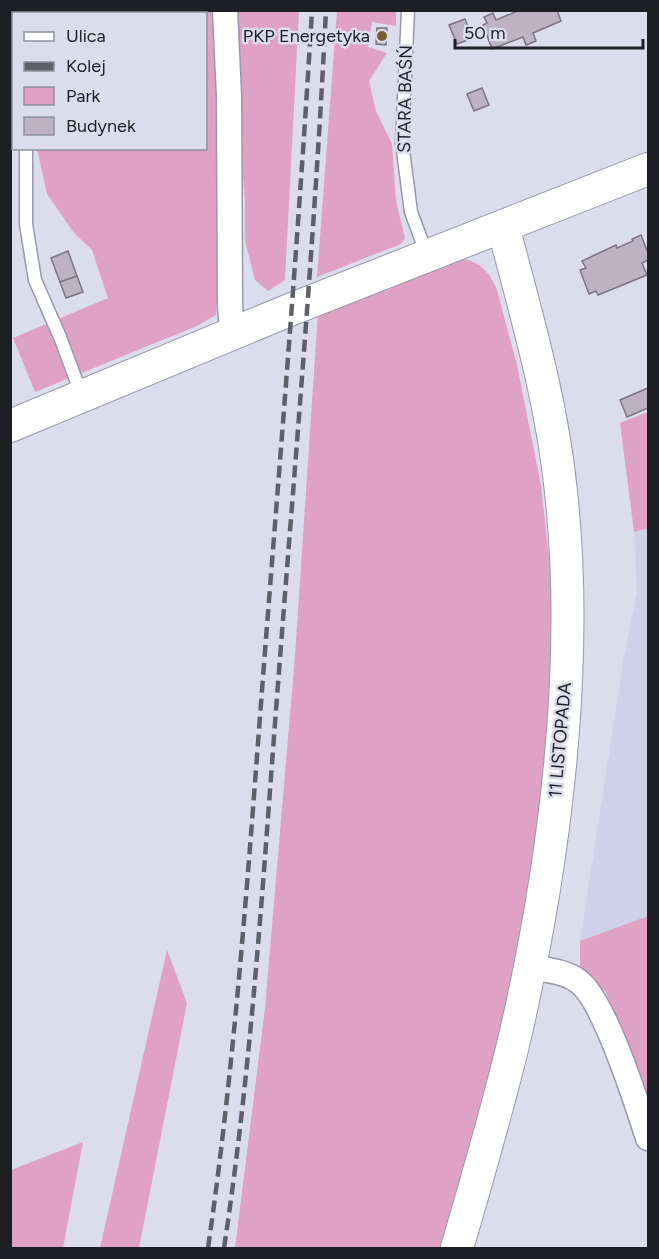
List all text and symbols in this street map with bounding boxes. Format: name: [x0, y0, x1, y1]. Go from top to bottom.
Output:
legend: [12, 12, 207, 150]
scale bar: [455, 12, 642, 50]
text: 50 m: [464, 22, 506, 44]
text: Ulica: [66, 25, 106, 47]
place label: PKP Energetyka: [243, 25, 370, 47]
marker: PKP Energetyka: [375, 29, 389, 43]
street label: STARA BAŚŃ: [393, 45, 417, 153]
text: Kolej: [66, 55, 106, 77]
text: Park: [66, 85, 101, 107]
text: Budynek: [66, 115, 136, 137]
street label: 11 LISTOPADA: [544, 681, 576, 799]

